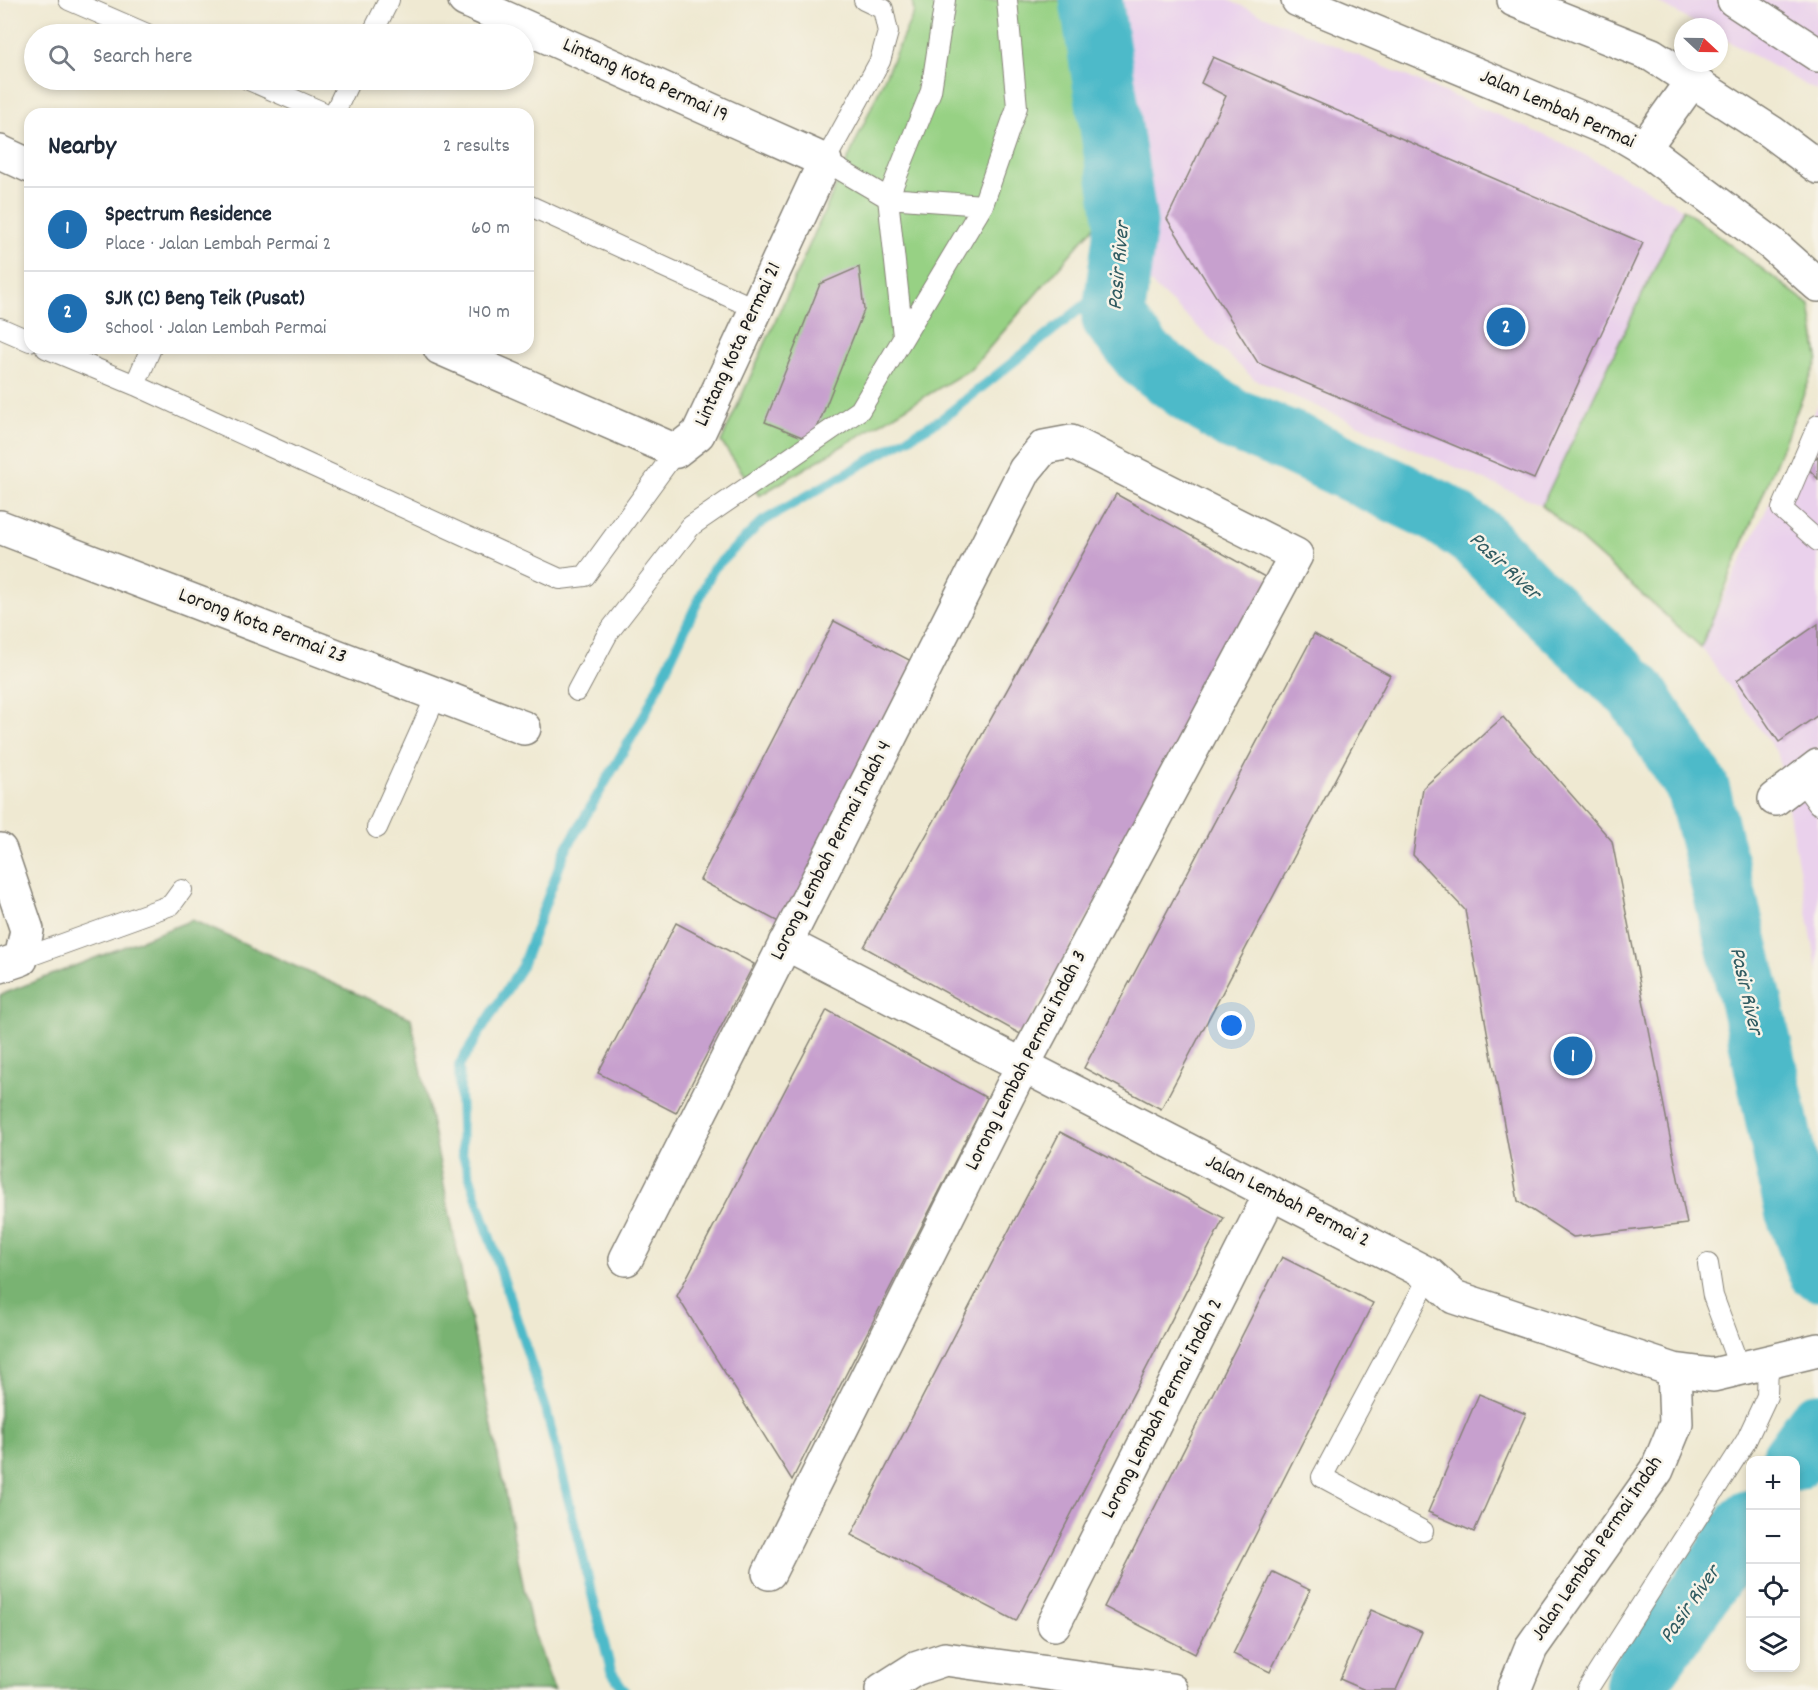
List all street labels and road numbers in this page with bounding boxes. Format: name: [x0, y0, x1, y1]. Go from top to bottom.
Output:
street label: Lintang Kota Permai 19: [557, 31, 733, 131]
street label: Jalan Lembah Permai: [1475, 62, 1640, 158]
street label: Lintang Kota Permai 21: [688, 258, 790, 432]
street label: Lorong Kota Permai 23: [173, 581, 351, 673]
street label: Lorong Lembah Permai Indah 4: [763, 736, 901, 966]
street label: Lorong Lembah Permai Indah 3: [958, 946, 1096, 1176]
street label: Jalan Lembah Permai 2: [1199, 1148, 1375, 1256]
street label: Lorong Lembah Permai Indah 2: [1094, 1294, 1232, 1524]
street label: Jalan Lembah Permai Indah: [1525, 1450, 1671, 1648]

